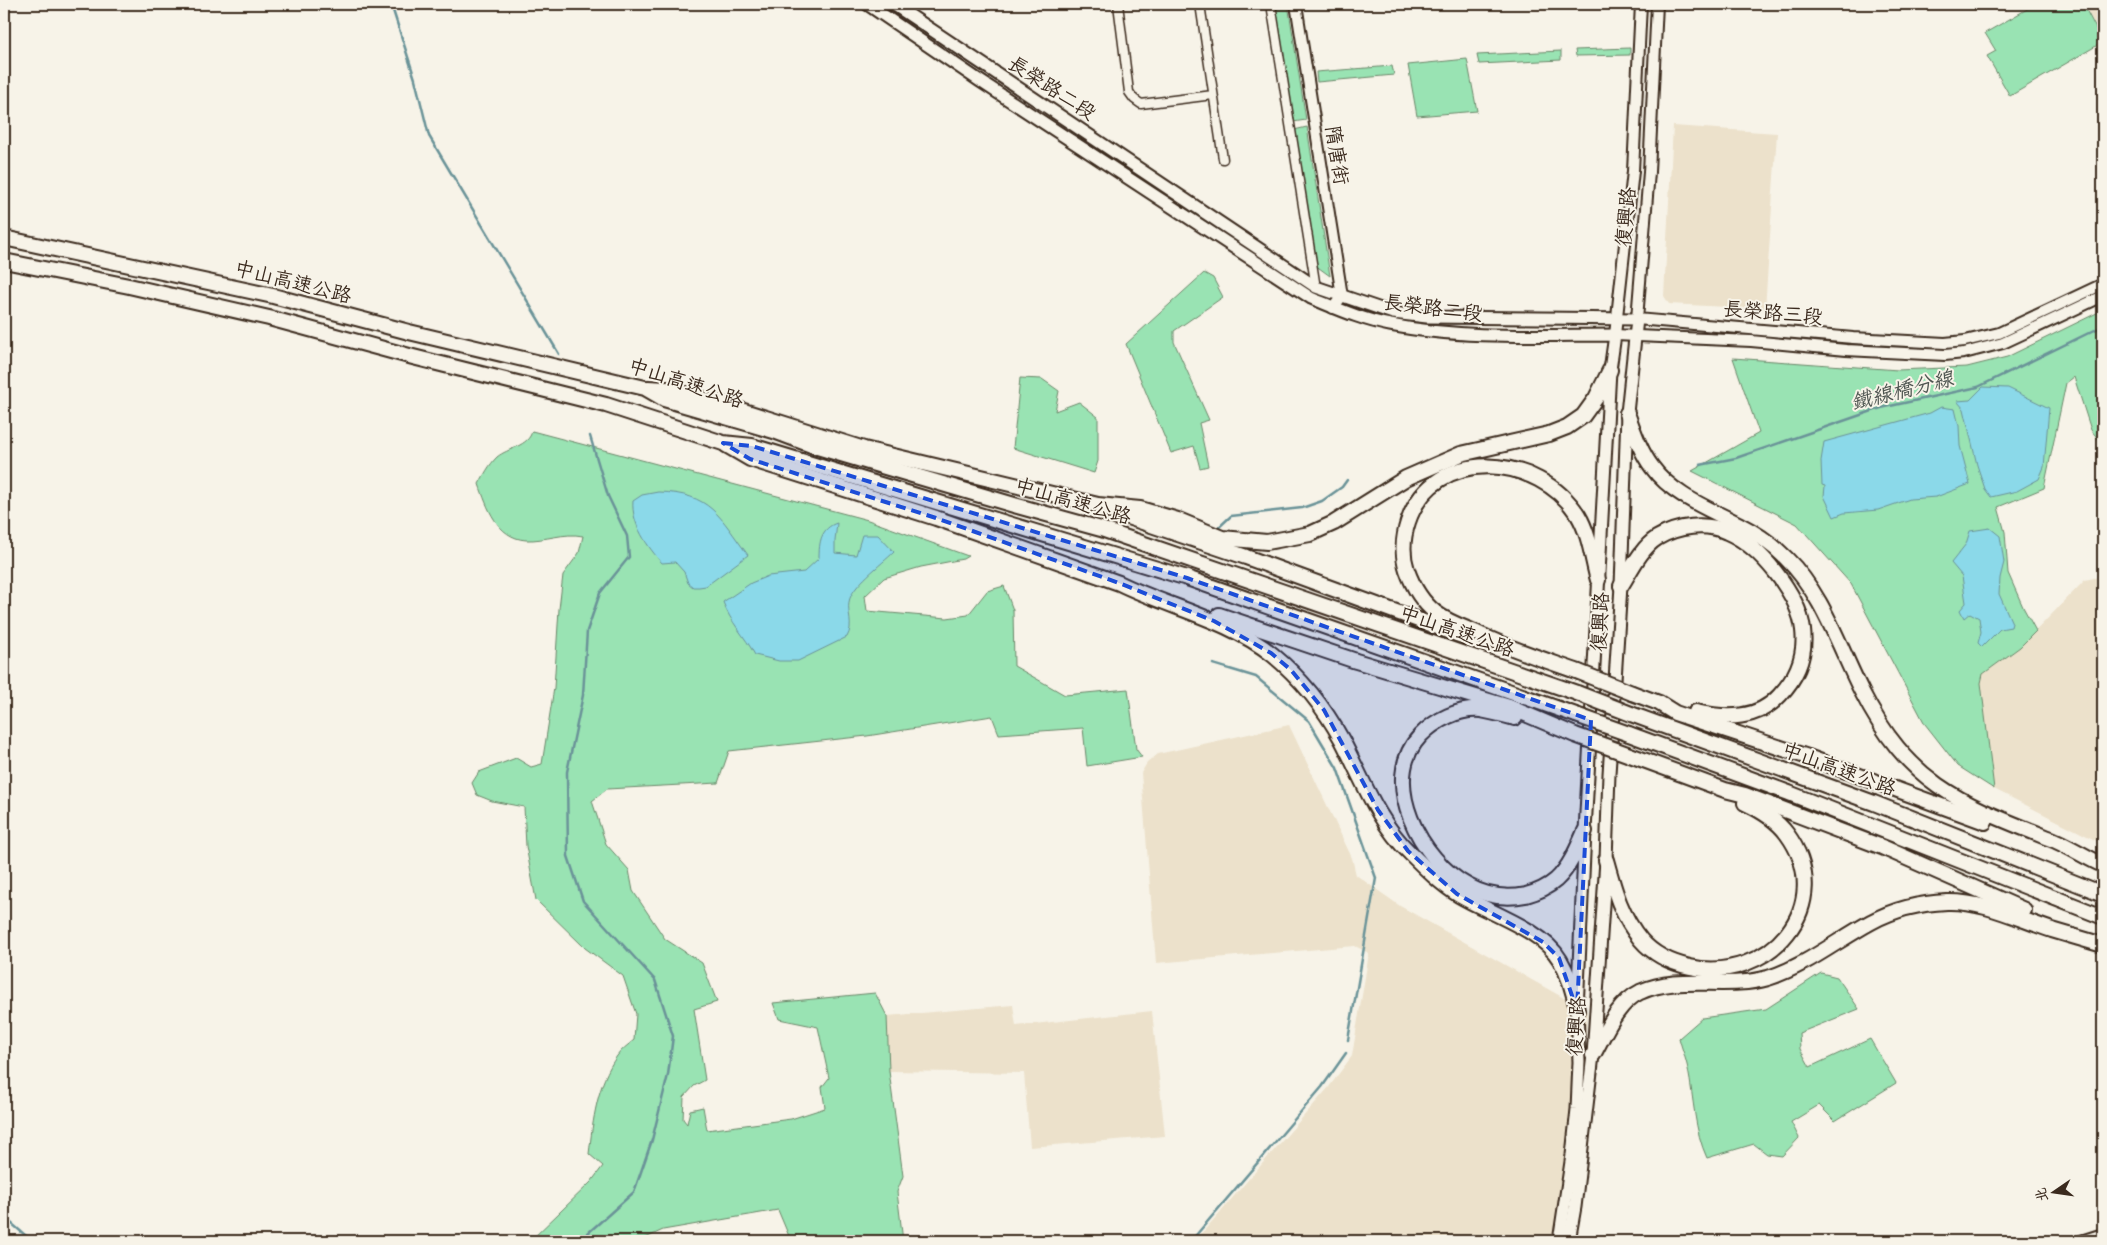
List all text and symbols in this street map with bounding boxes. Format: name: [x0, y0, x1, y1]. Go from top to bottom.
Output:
street label: 長榮路二段: [1003, 50, 1101, 126]
street label: 隋唐街: [1320, 123, 1354, 187]
street label: 復興路: [1611, 185, 1641, 248]
street label: 中山高速公路: [232, 255, 355, 309]
street label: 長榮路二段: [1382, 289, 1484, 327]
street label: 長榮路三段: [1722, 296, 1824, 330]
street label: 中山高速公路: [625, 353, 748, 414]
water label: 鐵線橋分線: [1848, 364, 1957, 415]
street label: 中山高速公路: [1012, 472, 1135, 530]
street label: 復興路: [1586, 590, 1614, 653]
street label: 中山高速公路: [1396, 600, 1519, 663]
street label: 中山高速公路: [1778, 737, 1901, 802]
street label: 復興路: [1561, 994, 1591, 1057]
north arrow: [2030, 1168, 2080, 1218]
text: 北: [2032, 1186, 2052, 1204]

